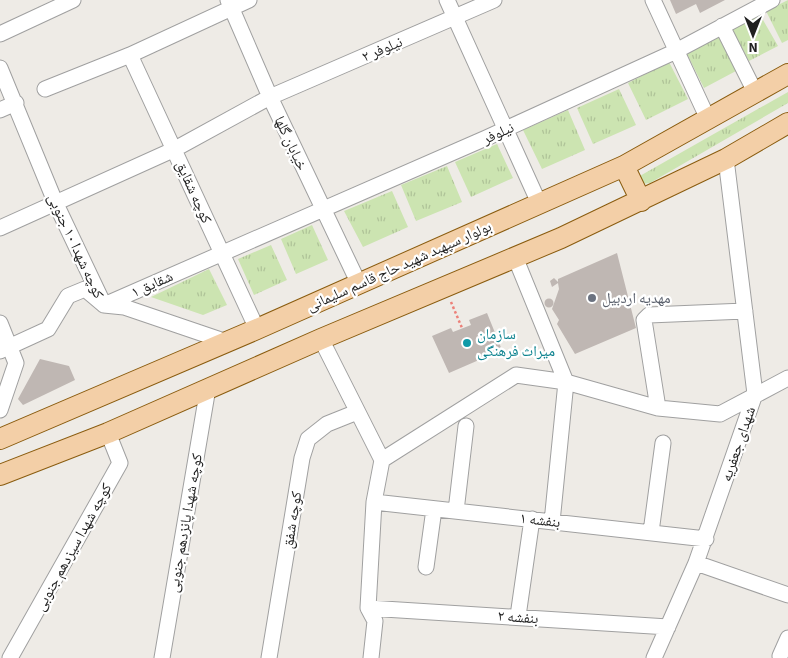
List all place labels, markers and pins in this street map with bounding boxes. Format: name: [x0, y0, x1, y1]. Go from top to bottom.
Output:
place label: مهدیه اردبیل: [602, 288, 671, 309]
marker: مهدیه اردبیل: [586, 292, 598, 304]
place label: سازمان میراث فرهنگی: [477, 324, 555, 362]
marker: سازمان میراث فرهنگی: [461, 337, 473, 349]

